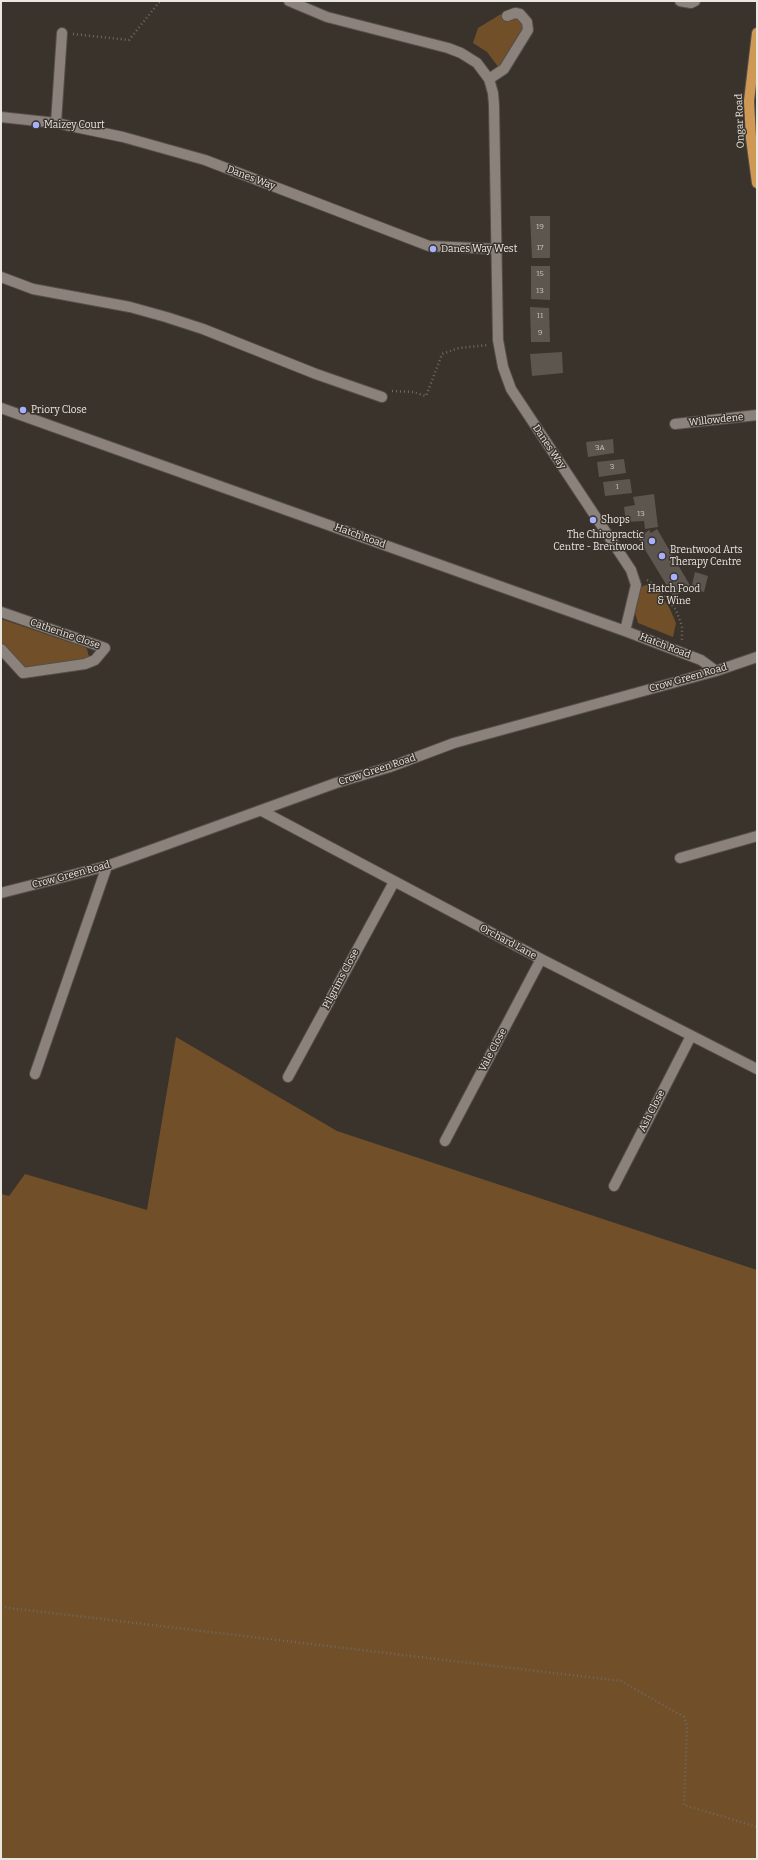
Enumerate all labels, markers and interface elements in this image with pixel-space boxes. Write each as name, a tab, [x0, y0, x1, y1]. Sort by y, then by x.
street label: Ongar Road	[733, 94, 747, 148]
place label: Maizey Court	[44, 119, 105, 131]
marker: Maizey Court	[31, 120, 41, 130]
street label: Danes Way	[225, 163, 277, 193]
house number: 19	[536, 222, 544, 232]
place label: Danes Way West	[441, 243, 517, 255]
house number: 17	[536, 243, 544, 253]
marker: Danes Way West	[428, 244, 438, 254]
house number: 15	[536, 269, 544, 279]
house number: 13	[536, 286, 544, 296]
house number: 11	[537, 311, 543, 321]
house number: 9	[538, 328, 542, 338]
place label: Priory Close	[31, 404, 87, 416]
marker: Priory Close	[18, 405, 28, 415]
street label: Willowdene	[688, 411, 744, 429]
street label: Danes Way	[530, 423, 568, 471]
house number: 3A	[595, 443, 605, 453]
house number: 3	[610, 462, 614, 472]
house number: 1	[615, 482, 619, 492]
house number: 13	[637, 509, 645, 519]
place label: Shops	[601, 514, 630, 526]
marker: Shops	[588, 515, 598, 525]
street label: Hatch Road	[333, 521, 387, 551]
place label: The Chiropractic Centre - Brentwood	[553, 529, 644, 552]
marker: The Chiropractic Centre - Brentwood	[647, 536, 657, 546]
place label: Brentwood Arts Therapy Centre	[670, 544, 743, 568]
marker: Brentwood Arts Therapy Centre	[657, 551, 667, 561]
marker: Hatch Food & Wine	[669, 572, 679, 582]
place label: Hatch Food & Wine	[648, 583, 700, 606]
street label: Catherine Close	[29, 616, 101, 652]
street label: Hatch Road	[638, 631, 692, 661]
street label: Crow Green Road	[648, 661, 728, 695]
street label: Crow Green Road	[337, 752, 417, 788]
street label: Crow Green Road	[31, 859, 111, 891]
street label: Orchard Lane	[477, 922, 539, 962]
street label: Pilgrims Close	[320, 947, 362, 1011]
street label: Vale Close	[477, 1026, 509, 1074]
street label: Ash Close	[636, 1088, 668, 1134]

